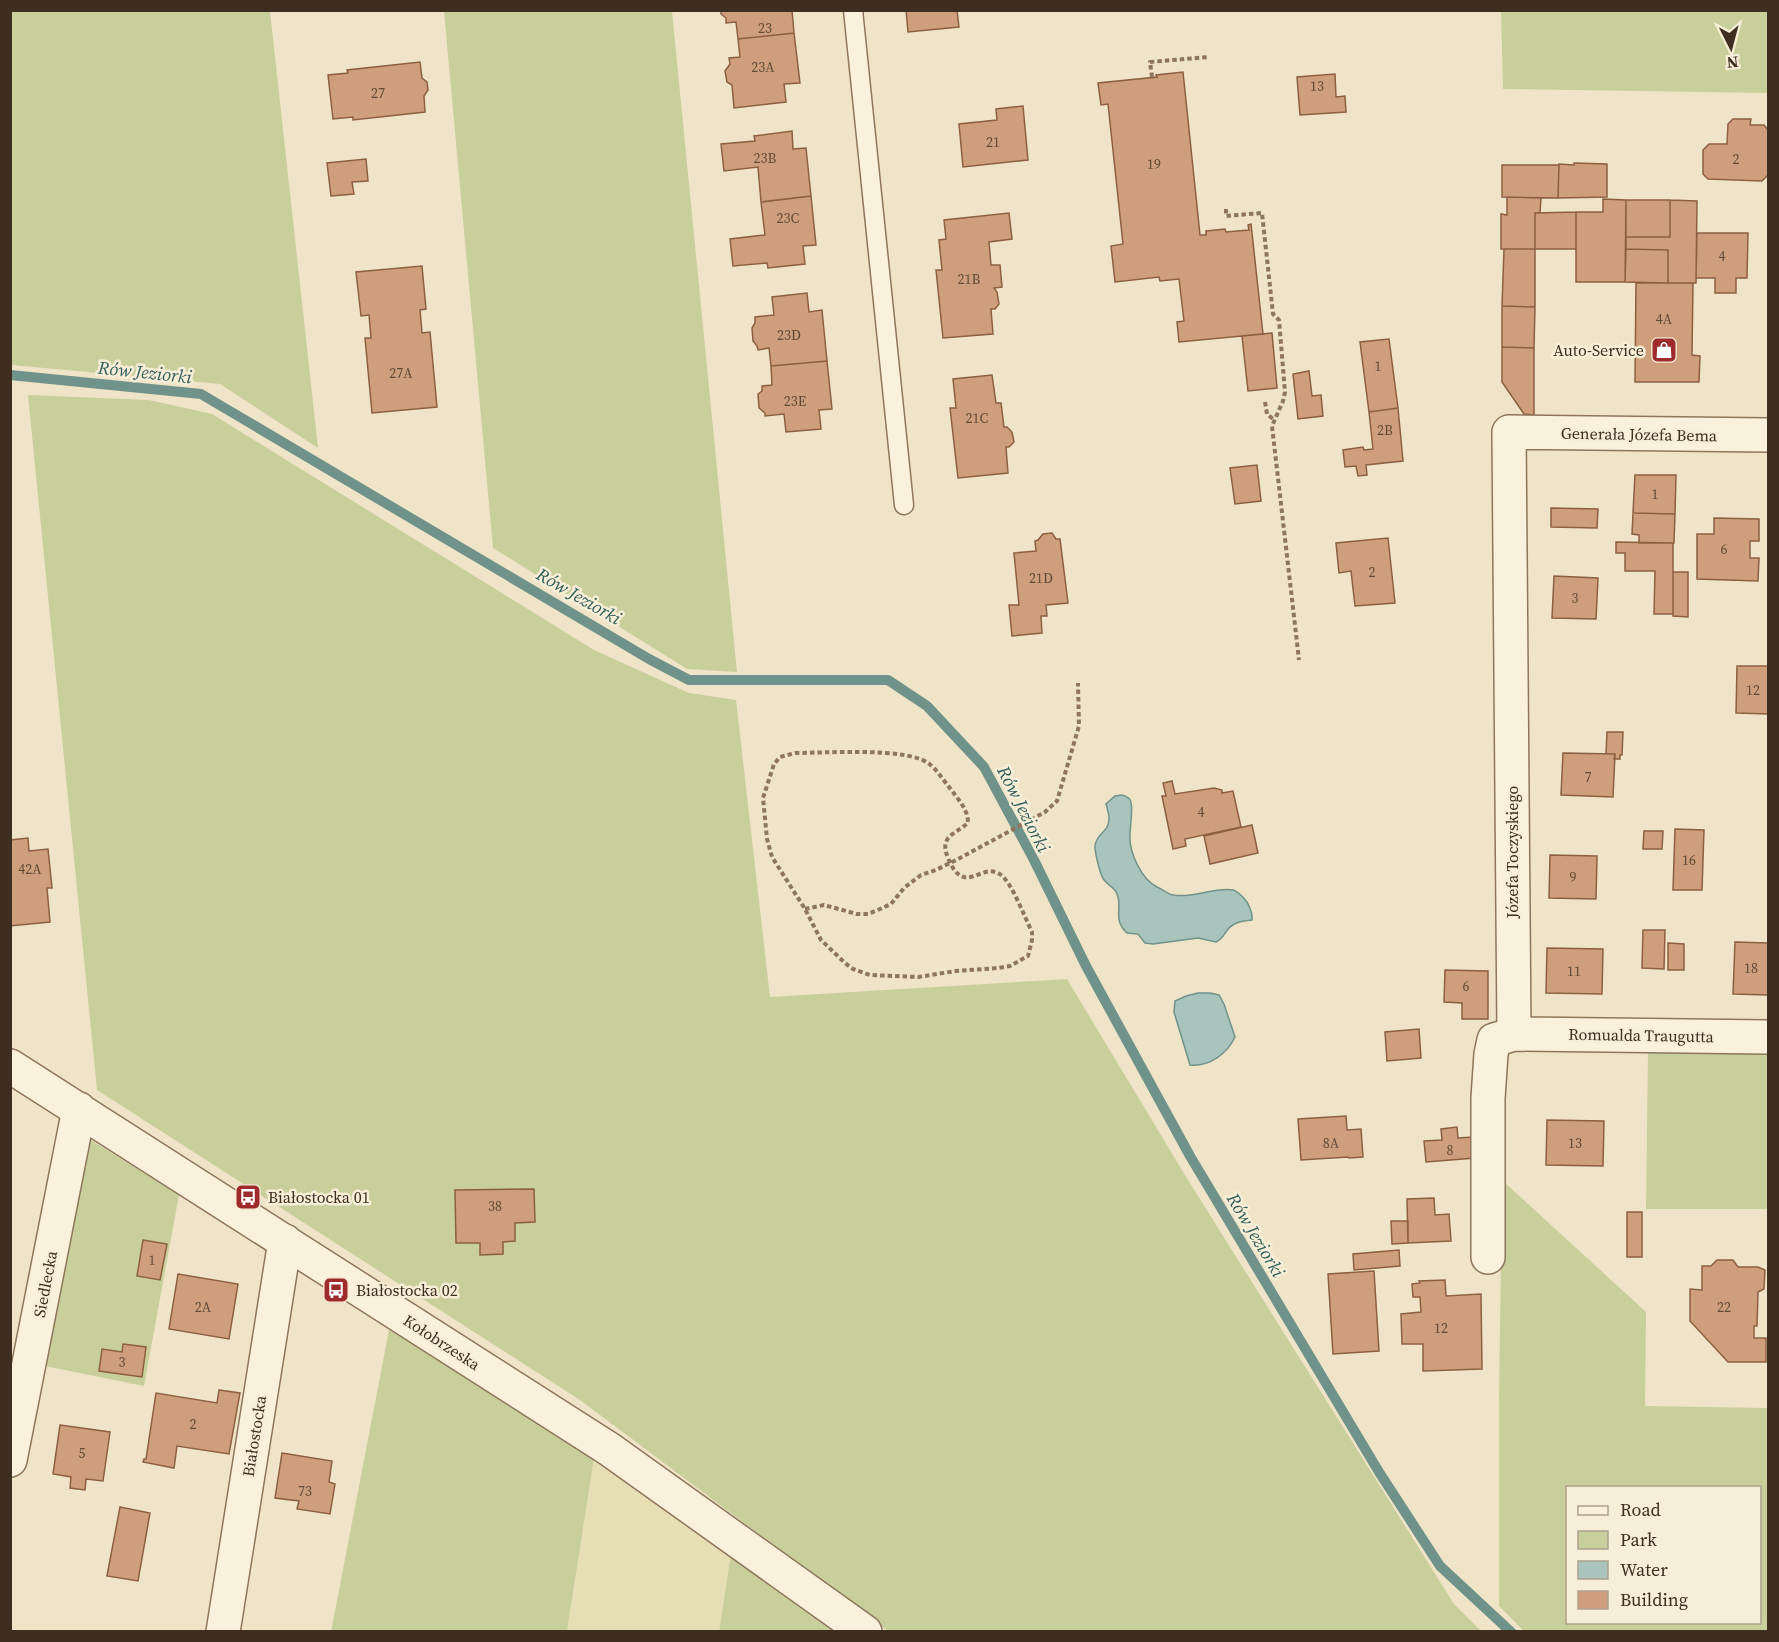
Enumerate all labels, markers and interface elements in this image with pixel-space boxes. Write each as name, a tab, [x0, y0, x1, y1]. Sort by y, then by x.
house number: 23	[758, 18, 772, 38]
north arrow	[1701, 18, 1761, 78]
text: N	[1725, 51, 1740, 75]
house number: 23A	[751, 57, 775, 77]
house number: 13	[1310, 76, 1324, 96]
house number: 27	[371, 83, 385, 103]
house number: 21	[986, 132, 1000, 152]
house number: 23B	[754, 148, 777, 168]
house number: 2	[1733, 149, 1740, 169]
house number: 19	[1147, 154, 1161, 174]
house number: 23C	[777, 208, 800, 228]
house number: 4	[1719, 246, 1726, 266]
house number: 21B	[958, 269, 981, 289]
house number: 4A	[1656, 309, 1673, 329]
house number: 23D	[777, 325, 801, 345]
shop icon: Auto-Service	[1649, 335, 1679, 365]
place label: Auto-Service	[1553, 339, 1644, 361]
water label: Rów Jeziorki	[96, 355, 194, 389]
house number: 1	[1375, 356, 1382, 376]
house number: 27A	[389, 363, 413, 383]
house number: 23E	[784, 391, 806, 411]
house number: 21C	[966, 408, 989, 428]
house number: 2B	[1377, 420, 1393, 440]
street label: Generała Józefa Bema	[1561, 422, 1718, 446]
house number: 1	[1652, 484, 1659, 504]
house number: 6	[1721, 539, 1728, 559]
water label: Rów Jeziorki	[531, 561, 626, 631]
house number: 2	[1369, 562, 1376, 582]
house number: 21D	[1029, 568, 1053, 588]
house number: 3	[1572, 588, 1579, 608]
house number: 12	[1746, 680, 1760, 700]
water label: Rów Jeziorki	[991, 761, 1057, 857]
house number: 7	[1585, 767, 1592, 787]
street label: Józefa Toczyskiego	[1501, 785, 1523, 919]
house number: 4	[1198, 802, 1205, 822]
house number: 16	[1682, 850, 1696, 870]
house number: 42A	[18, 859, 42, 879]
house number: 9	[1570, 867, 1577, 887]
house number: 18	[1744, 958, 1758, 978]
house number: 11	[1567, 961, 1581, 981]
house number: 6	[1463, 976, 1470, 996]
street label: Romualda Traugutta	[1568, 1023, 1715, 1047]
house number: 8A	[1323, 1133, 1340, 1153]
house number: 13	[1568, 1133, 1582, 1153]
house number: 8	[1447, 1140, 1454, 1160]
bus stop icon: Białostocka 01	[233, 1182, 263, 1212]
place label: Białostocka 01	[268, 1186, 370, 1208]
water label: Rów Jeziorki	[1221, 1187, 1291, 1282]
house number: 38	[488, 1196, 502, 1216]
street label: Siedlecka	[28, 1248, 62, 1319]
house number: 1	[149, 1250, 156, 1270]
bus stop icon: Białostocka 02	[321, 1275, 351, 1305]
place label: Białostocka 02	[356, 1279, 458, 1301]
house number: 2A	[195, 1297, 212, 1317]
house number: 22	[1717, 1297, 1731, 1317]
street label: Kołobrzeska	[399, 1309, 485, 1376]
house number: 12	[1434, 1318, 1448, 1338]
house number: 3	[119, 1352, 126, 1372]
street label: Białostocka	[237, 1393, 271, 1478]
house number: 2	[190, 1414, 197, 1434]
house number: 5	[79, 1443, 86, 1463]
house number: 73	[298, 1481, 312, 1501]
legend	[1566, 1486, 1761, 1624]
text: Road	[1620, 1497, 1661, 1522]
text: Park	[1620, 1527, 1657, 1552]
text: Water	[1620, 1557, 1668, 1582]
text: Building	[1620, 1587, 1688, 1612]

